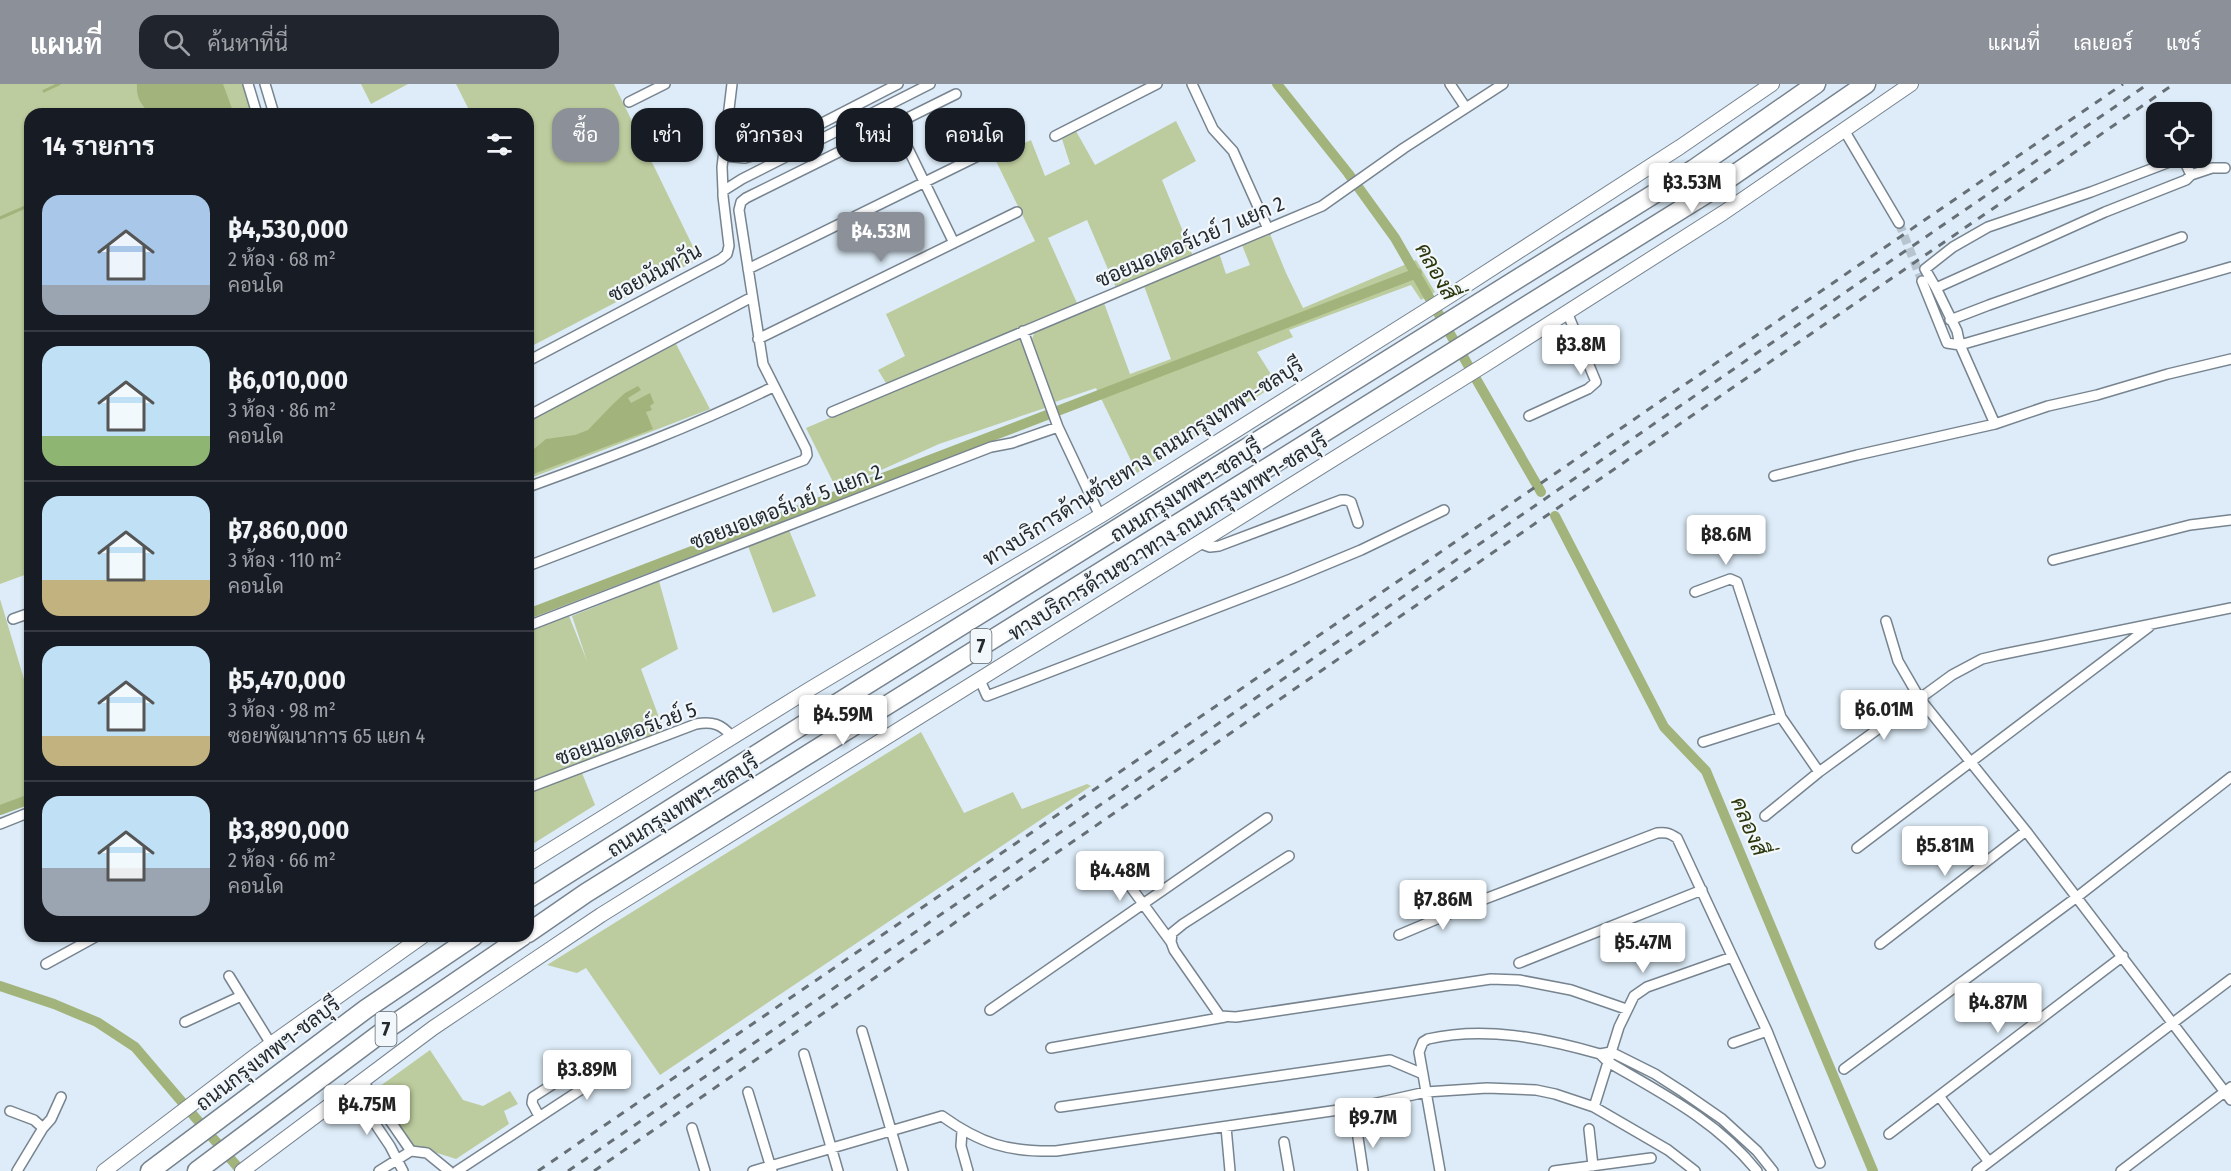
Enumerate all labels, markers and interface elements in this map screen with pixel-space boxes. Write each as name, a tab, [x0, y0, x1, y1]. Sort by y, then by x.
search box	[139, 15, 559, 69]
icon: search	[160, 26, 193, 59]
text: แผนที่	[30, 28, 103, 61]
text: ค้นหาที่นี่	[208, 30, 288, 57]
text: แผนที่	[1988, 30, 2040, 56]
text: เลเยอร์	[2073, 30, 2133, 56]
text: แชร์	[2166, 30, 2201, 56]
map controls	[2146, 102, 2212, 168]
button: locate	[2146, 102, 2212, 168]
chip: ซื้อ	[552, 108, 619, 162]
chip: เช่า	[631, 108, 703, 162]
chip: ตัวกรอง	[715, 108, 824, 162]
chip: ใหม่	[836, 108, 913, 162]
chip: คอนโด	[925, 108, 1025, 162]
icon: filters	[483, 128, 516, 161]
text: 14 รายการ	[42, 131, 155, 162]
pin: ฿3.53M	[1643, 163, 1741, 214]
text: ฿3.53M	[1663, 170, 1721, 194]
street label: ซอยมอเตอร์เวย์ 7 แยก 2	[1091, 190, 1288, 294]
pin: ฿4.53M	[832, 212, 930, 263]
text: ฿4,530,000	[228, 214, 349, 245]
icon: home	[90, 219, 162, 291]
text: ฿4.53M	[851, 219, 911, 243]
water label: คลองสี่	[1409, 235, 1470, 307]
street label: ซอยนันทวัน	[604, 238, 706, 308]
text: 2 ห้อง · 68 m²	[228, 247, 336, 271]
text: คอนโด	[228, 273, 284, 297]
pin: ฿3.8M	[1539, 325, 1623, 376]
text: ฿3.8M	[1556, 332, 1606, 356]
street label: ทางบริการด้านซ้ายทาง ถนนกรุงเทพฯ-ชลบุรี	[978, 352, 1308, 572]
text: ฿6,010,000	[228, 365, 348, 396]
icon: home	[90, 370, 162, 442]
text: 3 ห้อง · 86 m²	[228, 398, 336, 422]
text: คอนโด	[228, 424, 284, 448]
street label: ทางบริการด้านขวาทาง ถนนกรุงเทพฯ-ชลบุรี	[1004, 428, 1333, 647]
street label: ถนนกรุงเทพฯ-ชลบุรี	[1106, 434, 1266, 548]
street label: ซอยมอเตอร์เวย์ 5 แยก 2	[686, 457, 886, 556]
text: ฿7,860,000	[228, 515, 348, 546]
pin: ฿8.6M	[1684, 515, 1768, 566]
icon: home	[90, 520, 162, 592]
text: ฿8.6M	[1701, 522, 1751, 546]
text: 3 ห้อง · 110 m²	[228, 548, 342, 572]
text: คอนโด	[228, 574, 284, 598]
road number: 7	[970, 629, 992, 663]
text: ฿5,470,000	[228, 665, 346, 696]
icon: home	[90, 670, 162, 742]
pin: ฿6.01M	[1835, 690, 1933, 741]
pin: ฿4.59M	[794, 695, 892, 746]
street label: ซอยมอเตอร์เวย์ 5	[552, 696, 700, 772]
text: ฿6.01M	[1855, 697, 1914, 721]
text: 3 ห้อง · 98 m²	[228, 698, 336, 722]
text: ฿4.59M	[813, 702, 873, 726]
text: ซอยพัฒนาการ 65 แยก 4	[228, 724, 425, 748]
street label: ถนนกรุงเทพฯ-ชลบุรี	[602, 749, 764, 864]
water label: คลองสี่	[1725, 790, 1781, 863]
text: ฿3,890,000	[228, 815, 350, 846]
icon: home	[90, 820, 162, 892]
pin: ฿5.81M	[1896, 826, 1994, 877]
text: ฿5.81M	[1916, 833, 1974, 857]
text: 2 ห้อง · 66 m²	[228, 848, 336, 872]
pin: ฿4.48M	[1071, 851, 1169, 902]
text: ฿4.48M	[1090, 858, 1150, 882]
text: คอนโด	[228, 874, 284, 898]
pin: ฿7.86M	[1394, 880, 1492, 931]
text: ฿7.86M	[1414, 887, 1472, 911]
pin: ฿5.47M	[1594, 923, 1692, 974]
text: ฿5.47M	[1614, 930, 1672, 954]
pin: ฿4.87M	[1949, 983, 2047, 1034]
text: ฿4.87M	[1969, 990, 2027, 1014]
street label: ถนนกรุงเทพฯ-ชลบุรี	[191, 991, 346, 1118]
road number: 7	[376, 1012, 396, 1046]
pin: ฿3.89M	[538, 1050, 636, 1101]
text: ฿3.89M	[557, 1057, 617, 1081]
pin: ฿4.75M	[318, 1085, 416, 1136]
text: ฿4.75M	[338, 1092, 396, 1116]
pin: ฿9.7M	[1331, 1098, 1415, 1149]
text: ฿9.7M	[1349, 1105, 1397, 1129]

